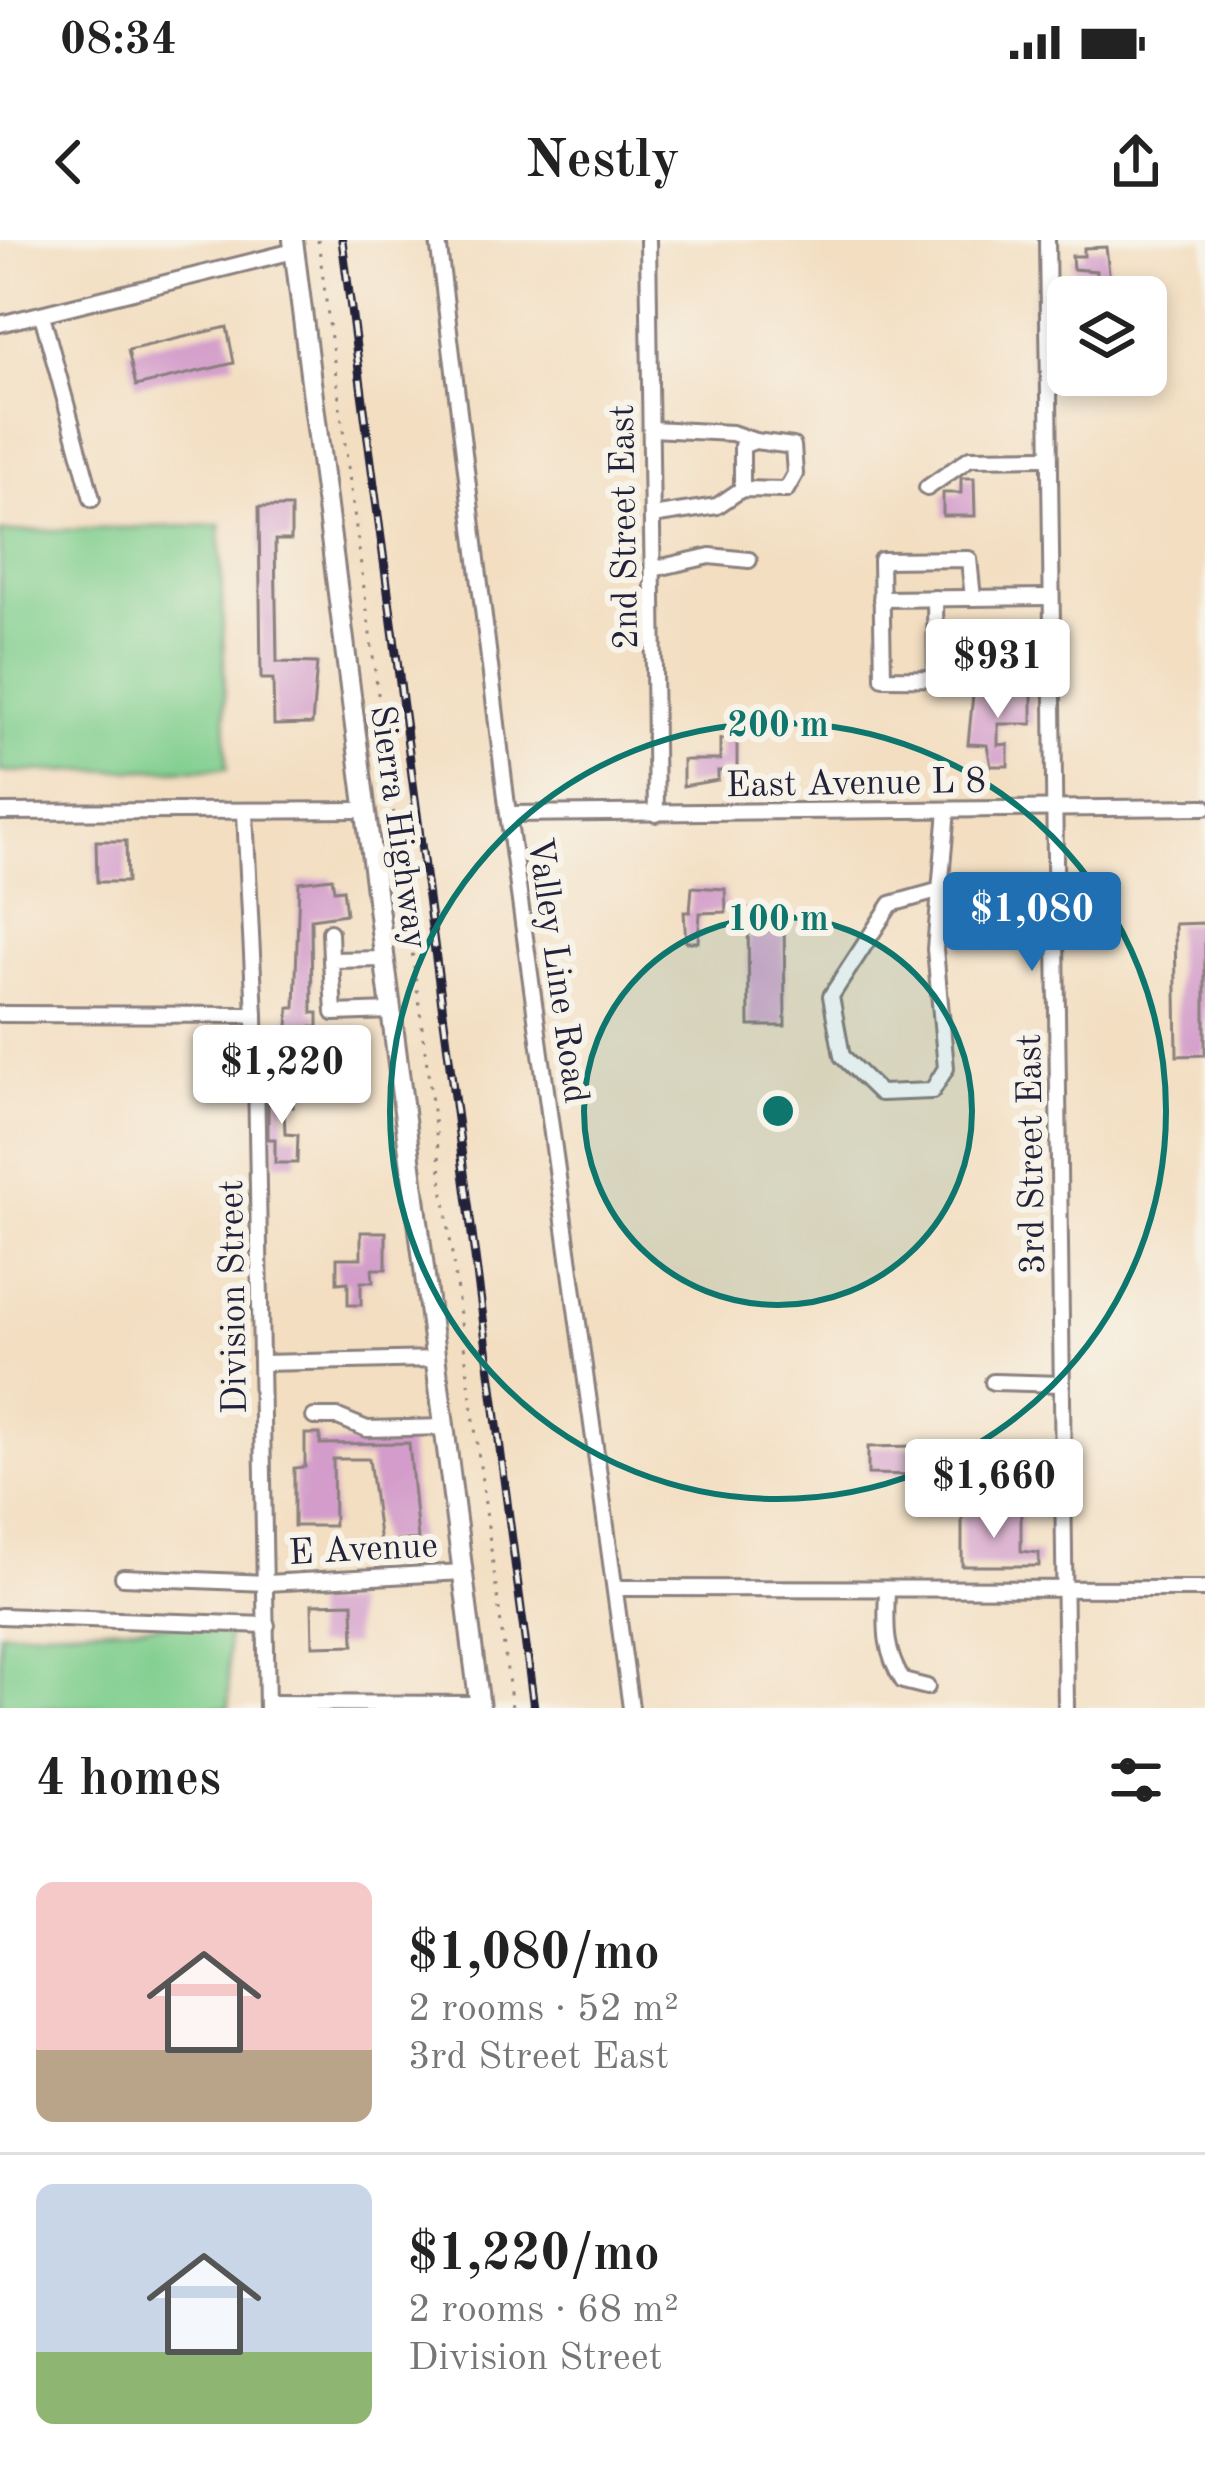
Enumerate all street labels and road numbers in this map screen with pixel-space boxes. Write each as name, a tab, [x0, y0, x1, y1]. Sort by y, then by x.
street label: 2nd Street East	[606, 404, 646, 650]
street label: Sierra Highway	[362, 703, 432, 952]
street label: East Avenue L 8	[726, 765, 987, 805]
street label: Valley Line Road	[520, 835, 593, 1106]
street label: 3rd Street East	[1013, 1033, 1053, 1275]
street label: Division Street	[215, 1179, 255, 1415]
street label: E Avenue	[288, 1529, 439, 1573]

